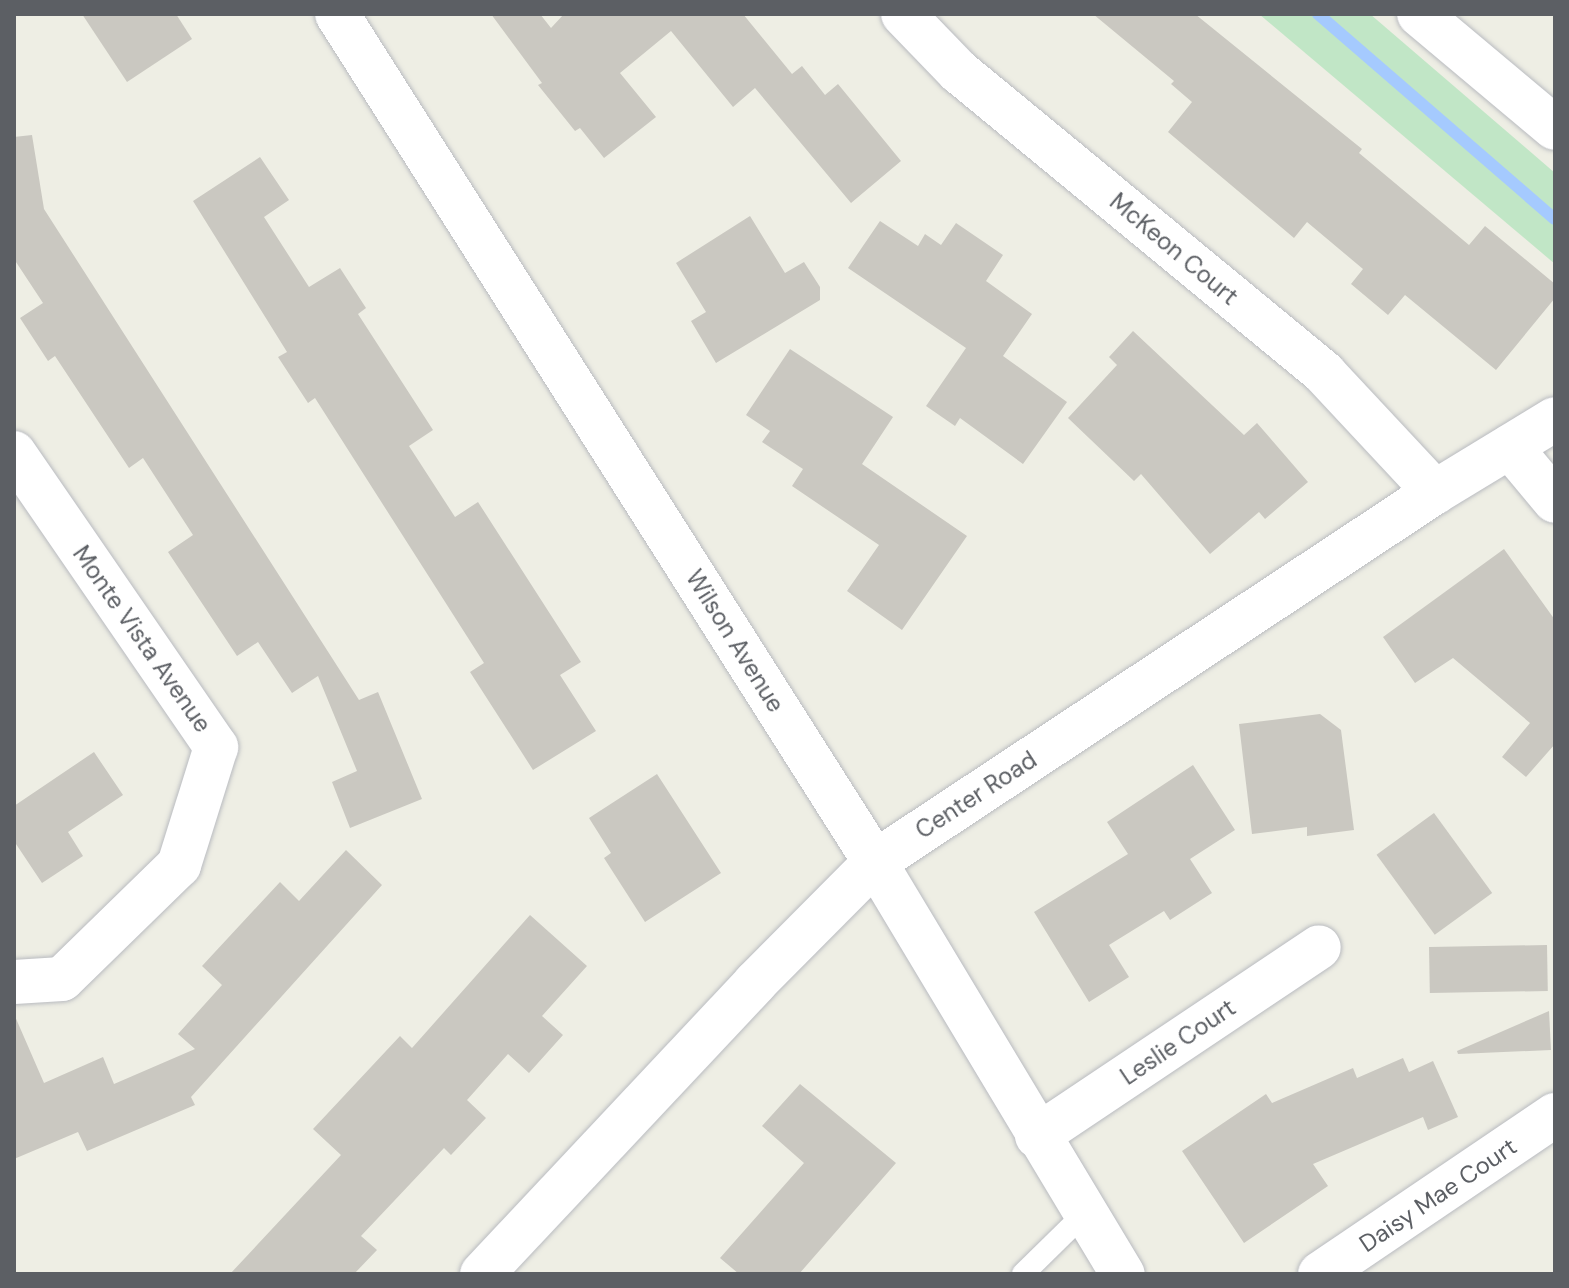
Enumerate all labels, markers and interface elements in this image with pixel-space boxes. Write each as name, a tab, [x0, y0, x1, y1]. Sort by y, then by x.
street label: McKeon Court	[1104, 187, 1244, 311]
street label: Monte Vista Avenue	[67, 540, 217, 738]
street label: Wilson Avenue	[680, 565, 790, 717]
street label: Center Road	[910, 745, 1042, 845]
street label: Leslie Court	[1115, 993, 1241, 1091]
street label: Daisy Mae Court	[1354, 1132, 1522, 1258]

